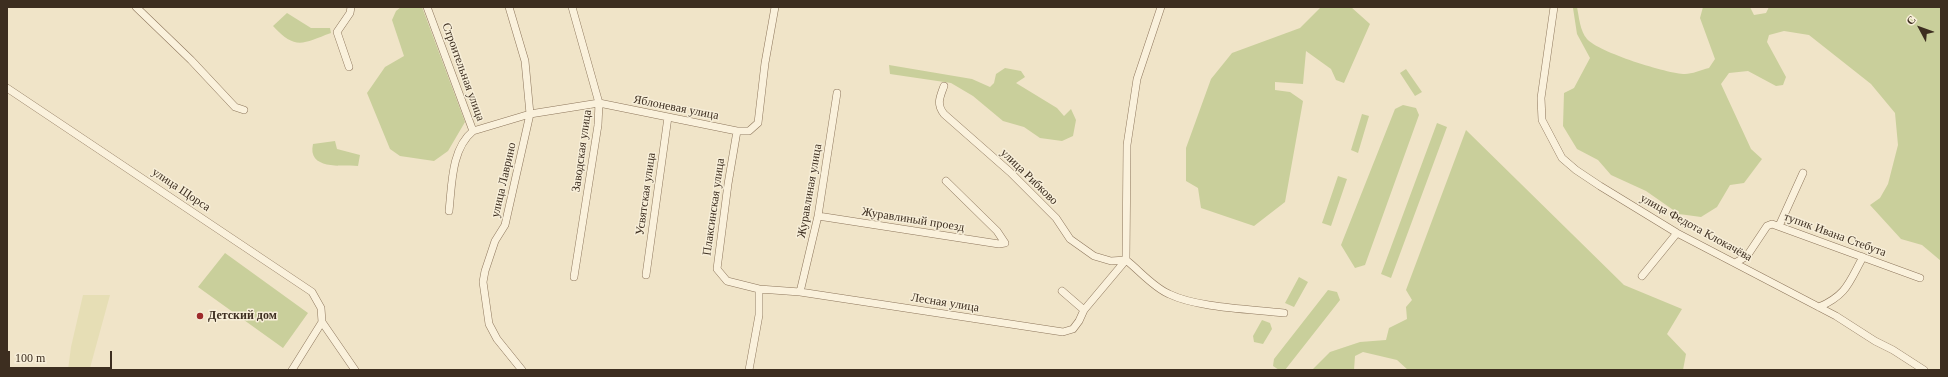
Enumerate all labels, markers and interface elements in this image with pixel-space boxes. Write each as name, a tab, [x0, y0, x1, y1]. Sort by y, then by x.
north arrow	[1900, 8, 1940, 48]
text: С	[1904, 13, 1918, 27]
street label: Строительная улица	[439, 21, 487, 123]
street label: Яблоневая улица	[632, 93, 720, 123]
street label: Заводская улица	[569, 109, 595, 193]
street label: улица Лаврино	[488, 141, 520, 219]
street label: Журавлиная улица	[795, 143, 825, 239]
street label: улица Рибково	[997, 146, 1061, 208]
street label: Усвятская улица	[633, 152, 659, 236]
street label: Плаксинская улица	[700, 157, 728, 257]
street label: улица Щорса	[149, 165, 213, 215]
street label: улица Федота Клокачёва	[1638, 191, 1754, 265]
street label: Журавлиный проезд	[861, 205, 965, 235]
street label: тупик Ивана Стебута	[1782, 210, 1888, 260]
street label: Лесная улица	[910, 290, 980, 316]
place label: Детский дом	[208, 309, 277, 323]
marker: Детский дом	[195, 311, 205, 321]
scale bar	[10, 343, 114, 369]
text: 100 m	[15, 351, 45, 365]

